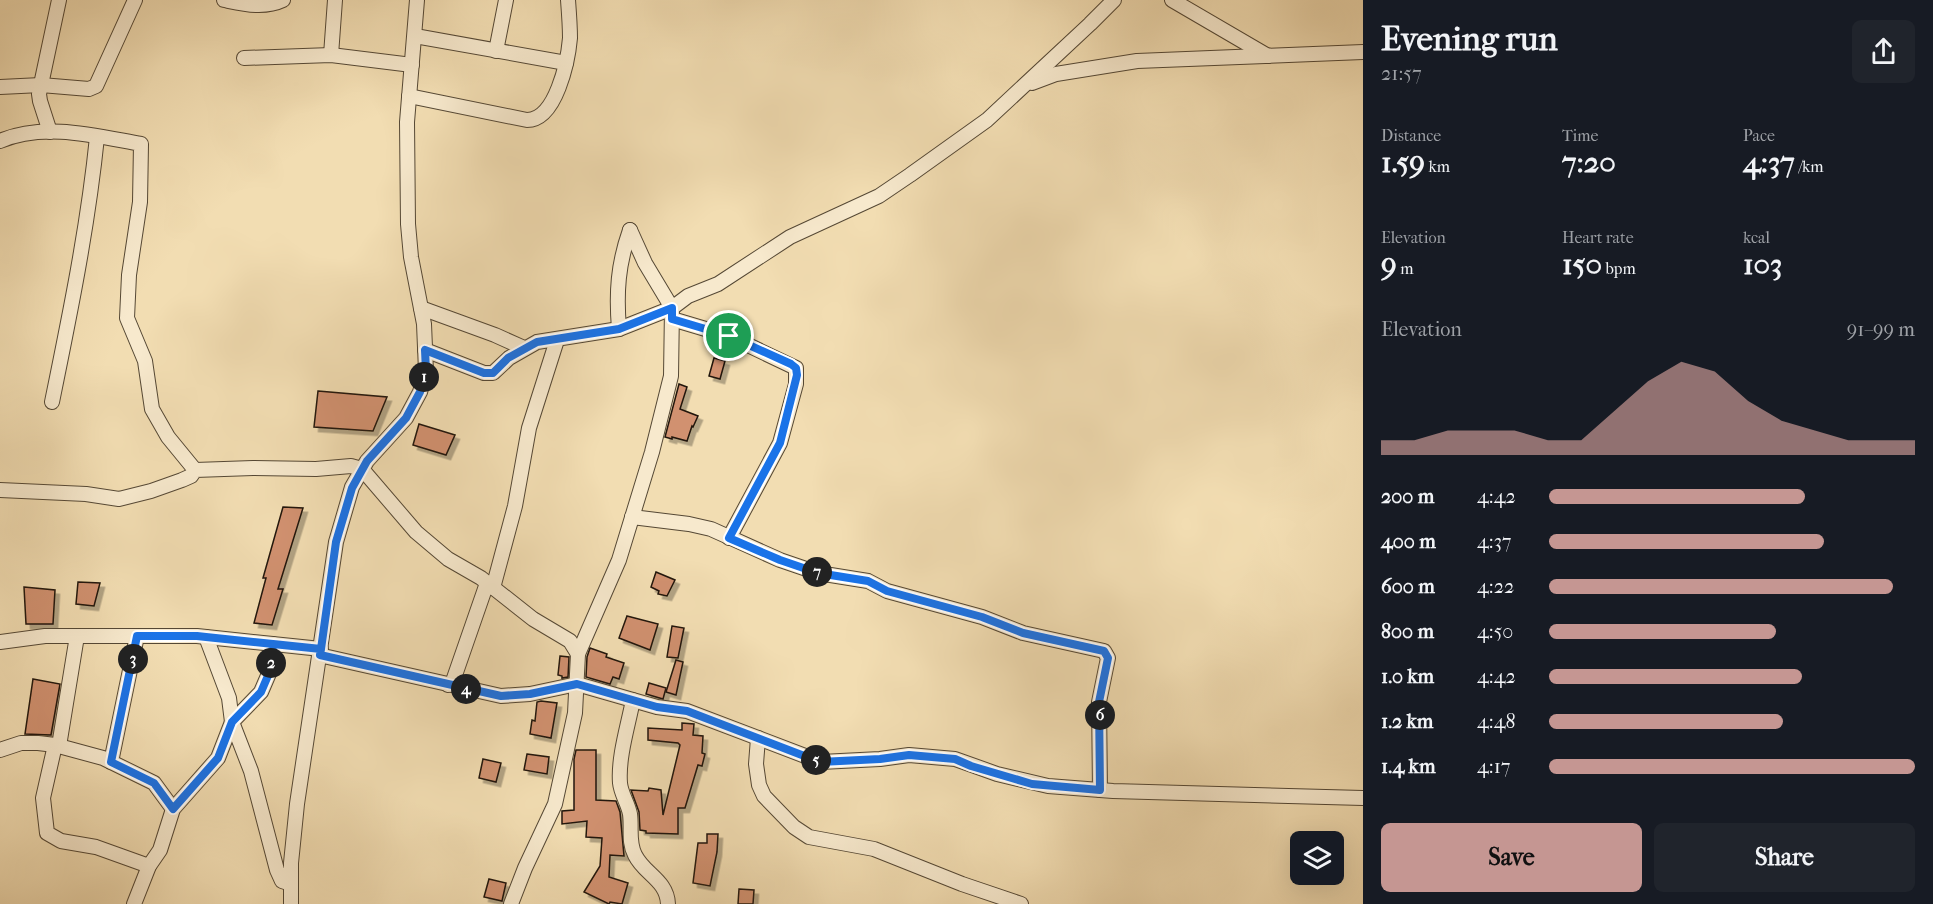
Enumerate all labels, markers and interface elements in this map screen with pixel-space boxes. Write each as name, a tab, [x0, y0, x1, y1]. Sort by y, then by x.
text: Evening run	[1381, 20, 1558, 59]
button: share	[1852, 20, 1915, 83]
text: 21:57	[1381, 62, 1422, 85]
text: Distance	[1381, 126, 1441, 145]
text: Time	[1562, 126, 1598, 145]
text: Pace	[1743, 126, 1775, 145]
text: 1.59	[1381, 145, 1425, 180]
text: 7:20	[1562, 145, 1616, 180]
text: 4:37	[1743, 145, 1795, 180]
text: km	[1425, 157, 1450, 176]
text: /km	[1795, 157, 1824, 176]
text: Elevation	[1381, 228, 1446, 247]
text: Heart rate	[1562, 228, 1634, 247]
text: kcal	[1743, 228, 1770, 247]
text: 9	[1381, 247, 1397, 282]
text: 150	[1562, 247, 1602, 282]
text: 103	[1743, 247, 1782, 282]
text: m	[1397, 259, 1413, 278]
text: bpm	[1602, 259, 1636, 278]
pin	[703, 310, 754, 361]
text: Elevation	[1381, 318, 1462, 341]
text: 91–99 m	[1847, 318, 1915, 341]
icon: arrive	[712, 319, 745, 352]
pin: 1	[409, 362, 439, 392]
text: 1	[421, 367, 427, 386]
text: 200 m	[1381, 485, 1434, 508]
text: 4:42	[1477, 485, 1516, 508]
text: 400 m	[1381, 530, 1436, 553]
text: 4:37	[1477, 530, 1512, 553]
pin: 7	[802, 557, 832, 587]
text: 7	[813, 562, 821, 581]
text: 600 m	[1381, 575, 1435, 598]
text: 4:22	[1477, 575, 1514, 598]
text: 800 m	[1381, 620, 1434, 643]
text: 4:50	[1477, 620, 1513, 643]
pin: 3	[118, 644, 148, 674]
pin: 2	[256, 648, 286, 678]
text: 3	[130, 649, 136, 668]
text: 2	[267, 653, 275, 672]
text: 1.0 km	[1381, 665, 1434, 688]
text: 4:42	[1477, 665, 1516, 688]
pin: 4	[451, 674, 481, 704]
text: 4	[461, 679, 471, 698]
pin: 6	[1085, 700, 1115, 730]
text: 6	[1096, 705, 1104, 724]
text: 1.2 km	[1381, 710, 1434, 733]
text: 4:48	[1477, 710, 1516, 733]
pin: 5	[801, 745, 831, 775]
text: 5	[813, 750, 819, 769]
text: 1.4 km	[1381, 755, 1436, 778]
text: 4:17	[1477, 755, 1510, 778]
button: Save	[1381, 823, 1642, 892]
button: Share	[1654, 823, 1915, 892]
map controls	[1290, 831, 1344, 885]
button: layers	[1290, 831, 1344, 885]

